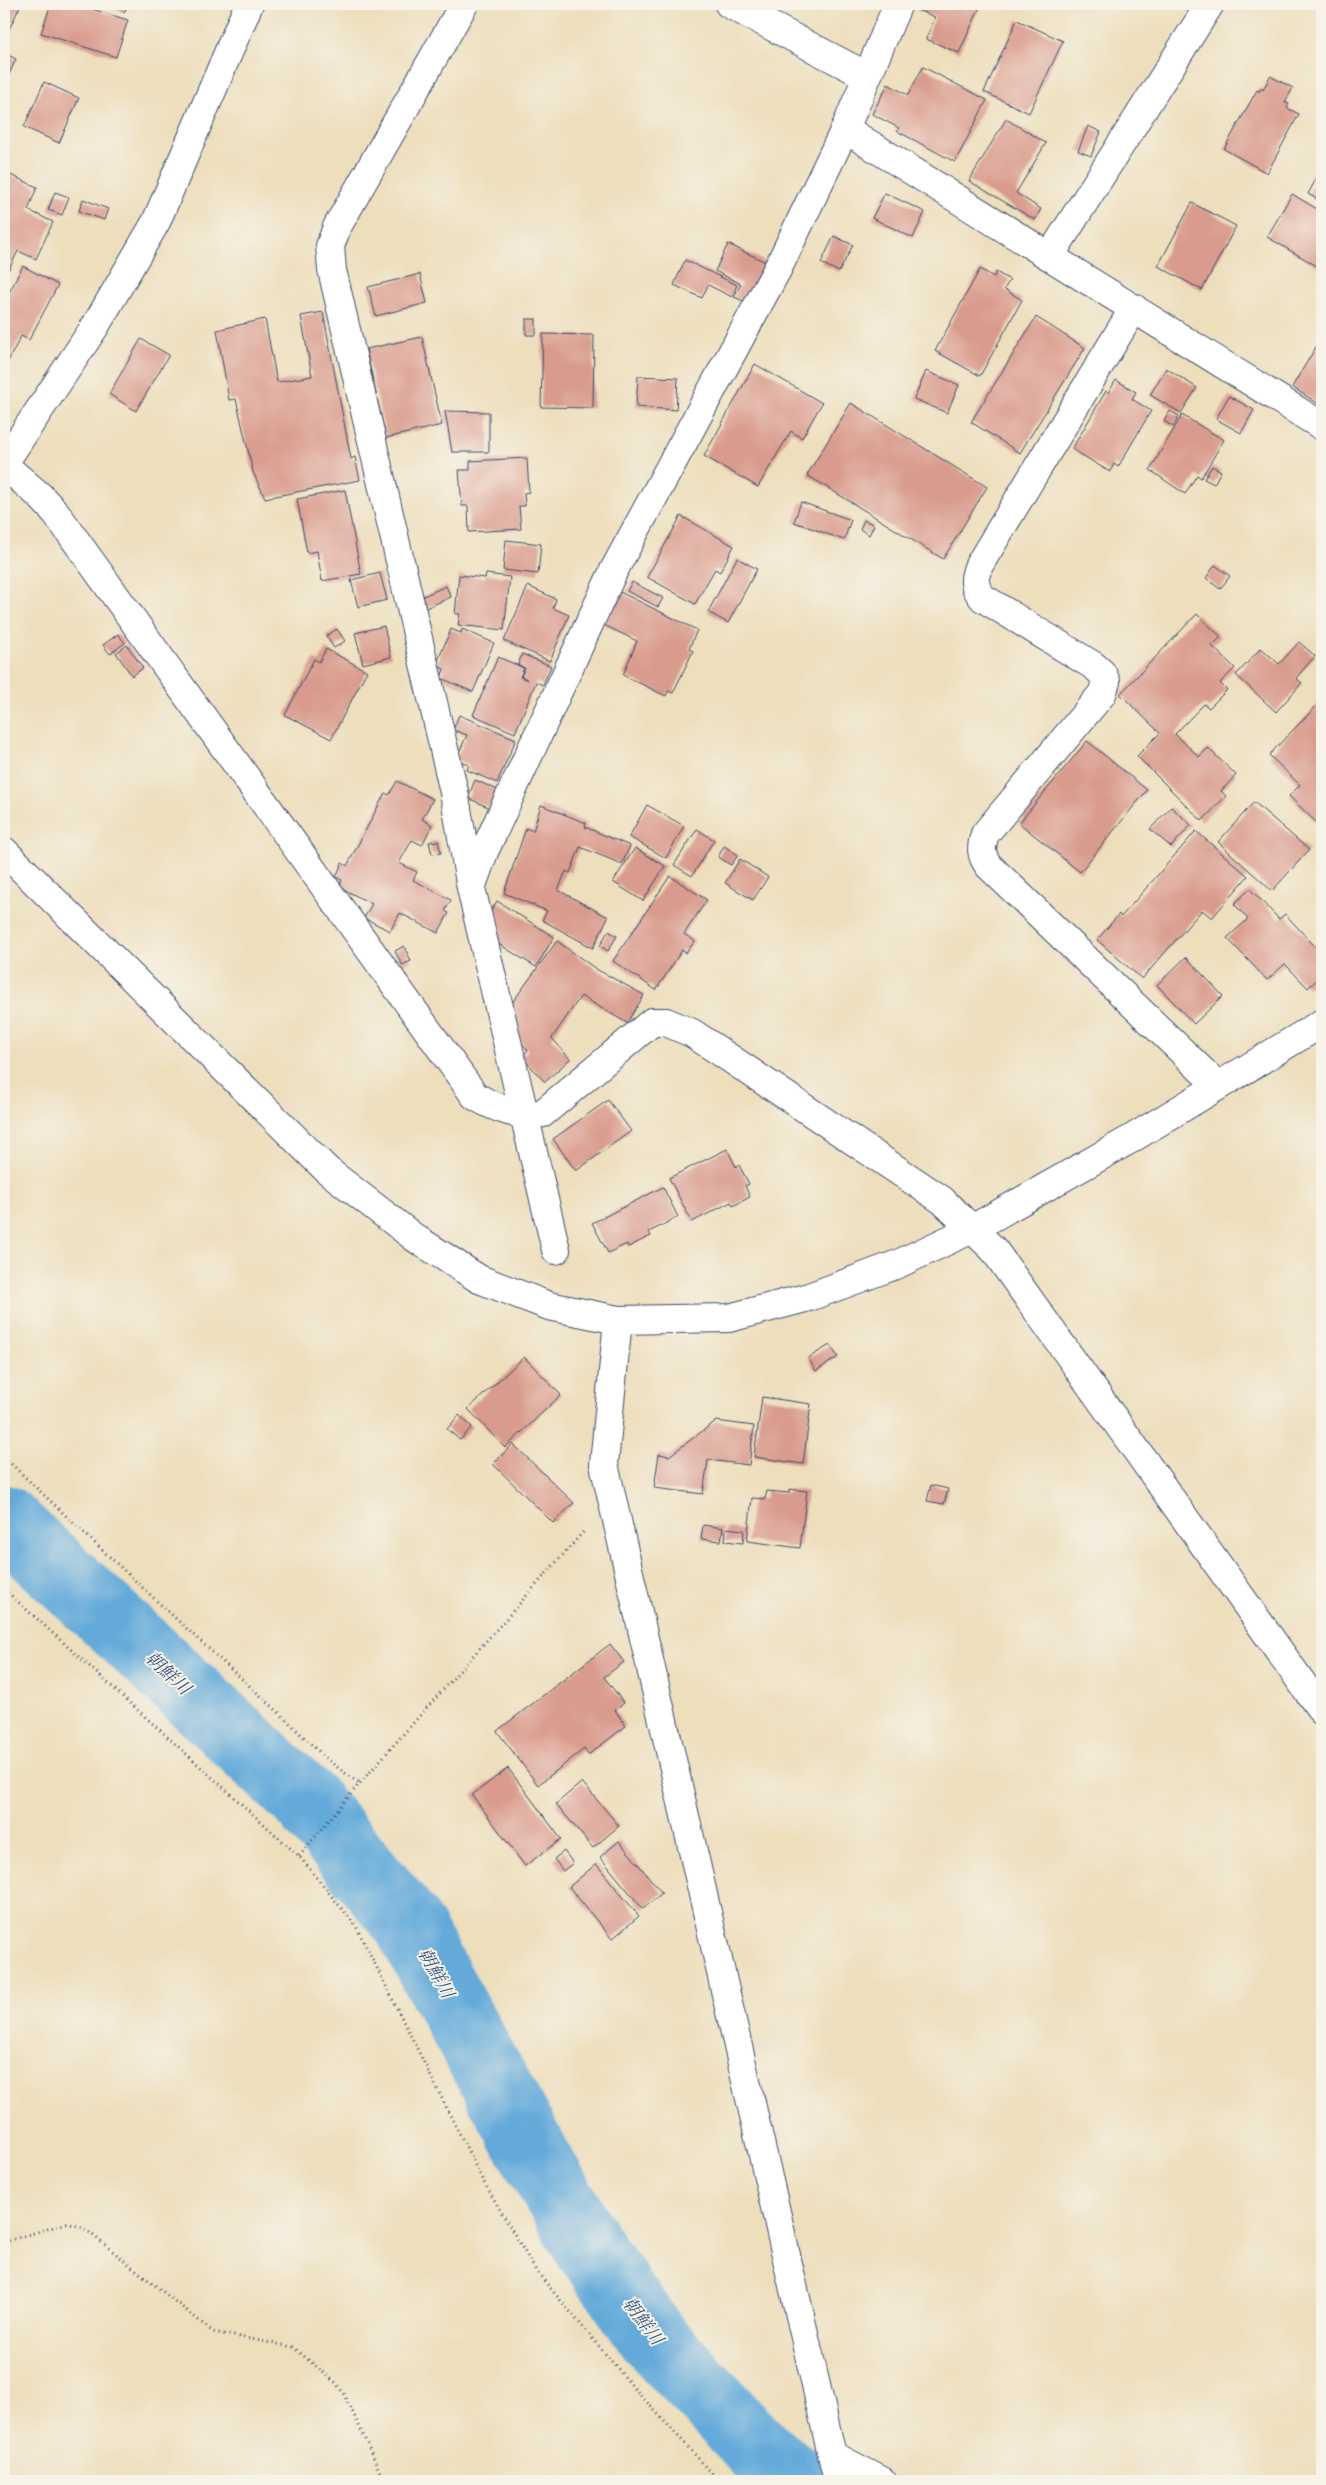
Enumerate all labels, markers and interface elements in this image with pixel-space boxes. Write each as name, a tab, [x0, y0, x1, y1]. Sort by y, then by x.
water label: 朝鮮川	[141, 1646, 197, 1701]
water label: 朝鮮川	[413, 1944, 461, 2004]
water label: 朝鮮川	[618, 2292, 670, 2351]

